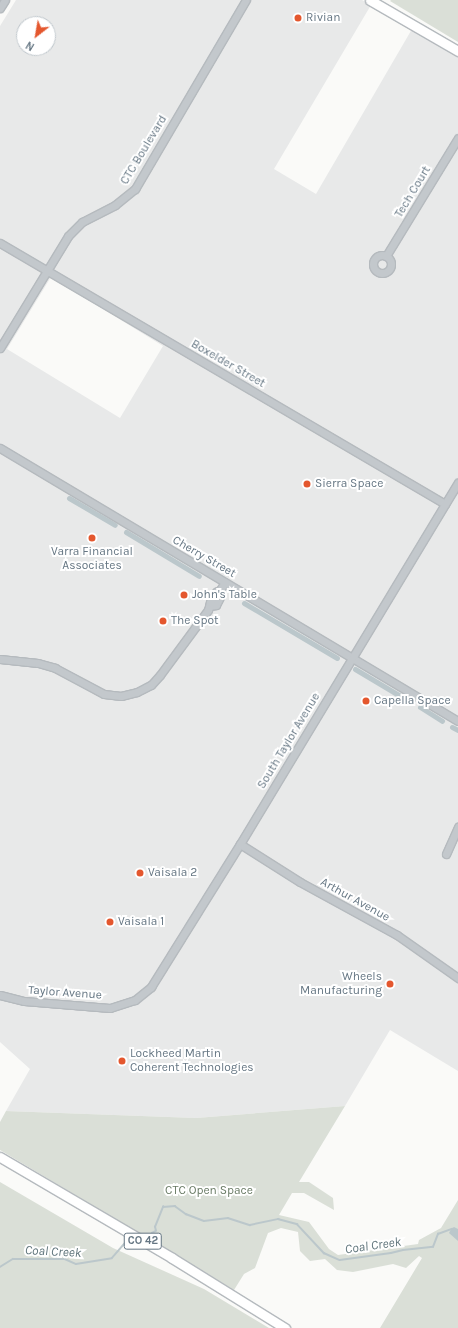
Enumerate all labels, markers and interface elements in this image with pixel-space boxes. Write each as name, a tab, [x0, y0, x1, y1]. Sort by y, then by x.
place label: Rivian	[306, 11, 340, 25]
marker: Rivian	[293, 13, 303, 23]
north arrow	[16, 16, 56, 56]
text: N	[23, 38, 37, 53]
street label: CTC Boulevard	[118, 113, 170, 187]
street label: Tech Court	[392, 164, 434, 220]
street label: Boxelder Street	[188, 337, 268, 391]
place label: Sierra Space	[315, 477, 383, 491]
marker: Sierra Space	[302, 479, 312, 489]
marker: Varra Financial Associates	[87, 533, 97, 543]
street label: Cherry Street	[170, 533, 238, 581]
place label: Varra Financial Associates	[51, 545, 133, 573]
place label: John's Table	[192, 588, 257, 602]
marker: John's Table	[179, 590, 189, 600]
place label: The Spot	[171, 614, 219, 628]
marker: The Spot	[158, 616, 168, 626]
street label: South Taylor Avenue	[255, 690, 323, 792]
place label: Capella Space	[374, 694, 451, 708]
marker: Capella Space	[361, 696, 371, 706]
place label: Vaisala 2	[148, 866, 197, 880]
marker: Vaisala 2	[135, 868, 145, 878]
street label: Arthur Avenue	[318, 875, 392, 925]
place label: Vaisala 1	[118, 915, 164, 929]
marker: Vaisala 1	[105, 917, 115, 927]
place label: Wheels Manufacturing	[300, 970, 382, 998]
marker: Wheels Manufacturing	[385, 979, 395, 989]
street label: Taylor Avenue	[28, 983, 102, 1003]
place label: Lockheed Martin Coherent Technologies	[130, 1047, 254, 1075]
marker: Lockheed Martin Coherent Technologies	[117, 1056, 127, 1066]
park label: CTC Open Space	[165, 1184, 253, 1198]
road number: CO 42	[123, 1232, 163, 1250]
water label: Coal Creek	[344, 1234, 402, 1258]
water label: Coal Creek	[24, 1243, 82, 1261]

